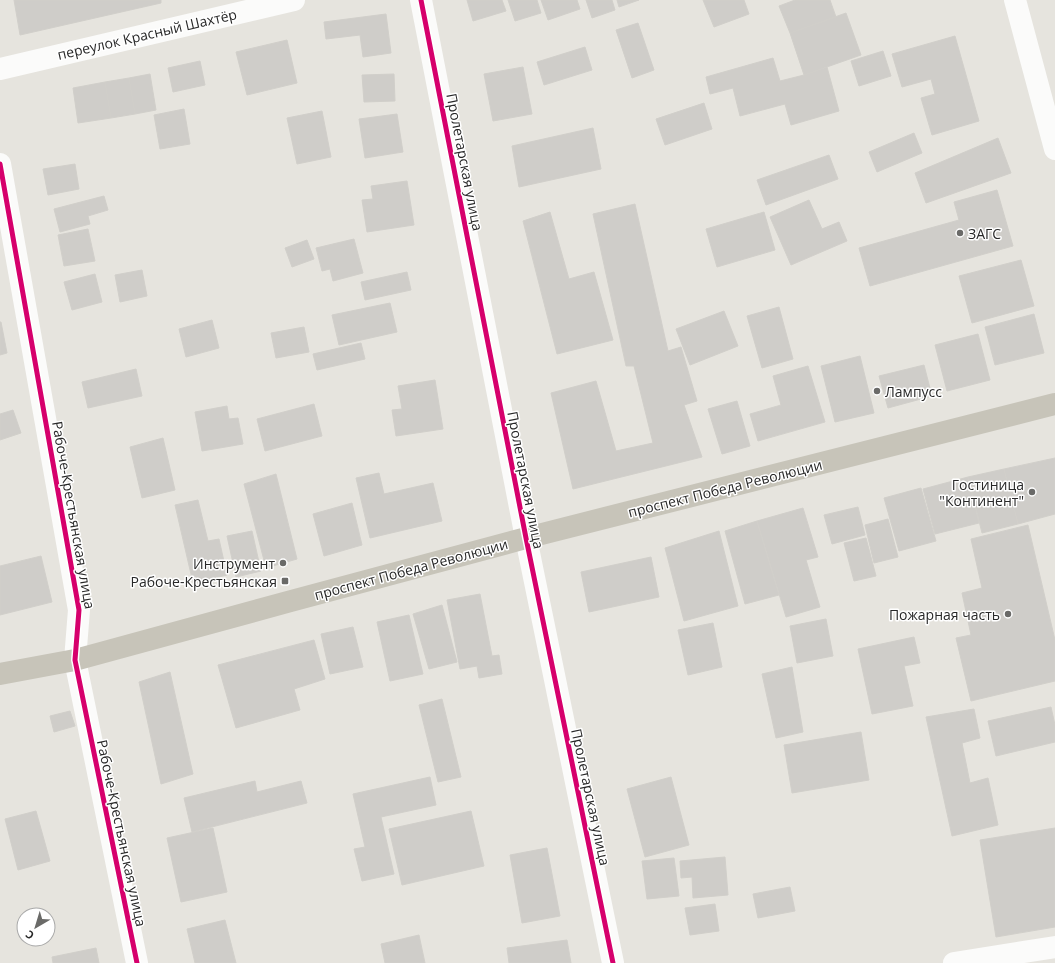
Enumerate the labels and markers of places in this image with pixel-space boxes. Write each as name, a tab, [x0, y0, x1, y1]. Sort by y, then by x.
place label: ЗАГС	[968, 224, 1001, 243]
marker: ЗАГС	[955, 228, 965, 238]
place label: Лампусс	[885, 382, 942, 401]
marker: Лампусс	[872, 386, 882, 396]
place label: Гостиница "Континент"	[939, 475, 1024, 510]
marker: Гостиница "Континент"	[1027, 487, 1037, 497]
place label: Инструмент	[193, 554, 275, 573]
marker: Инструмент	[278, 558, 288, 568]
place label: Рабоче-Крестьянская	[131, 572, 277, 591]
marker: Рабоче-Крестьянская	[280, 576, 290, 586]
place label: Пожарная часть	[889, 605, 1000, 624]
marker: Пожарная часть	[1003, 609, 1013, 619]

